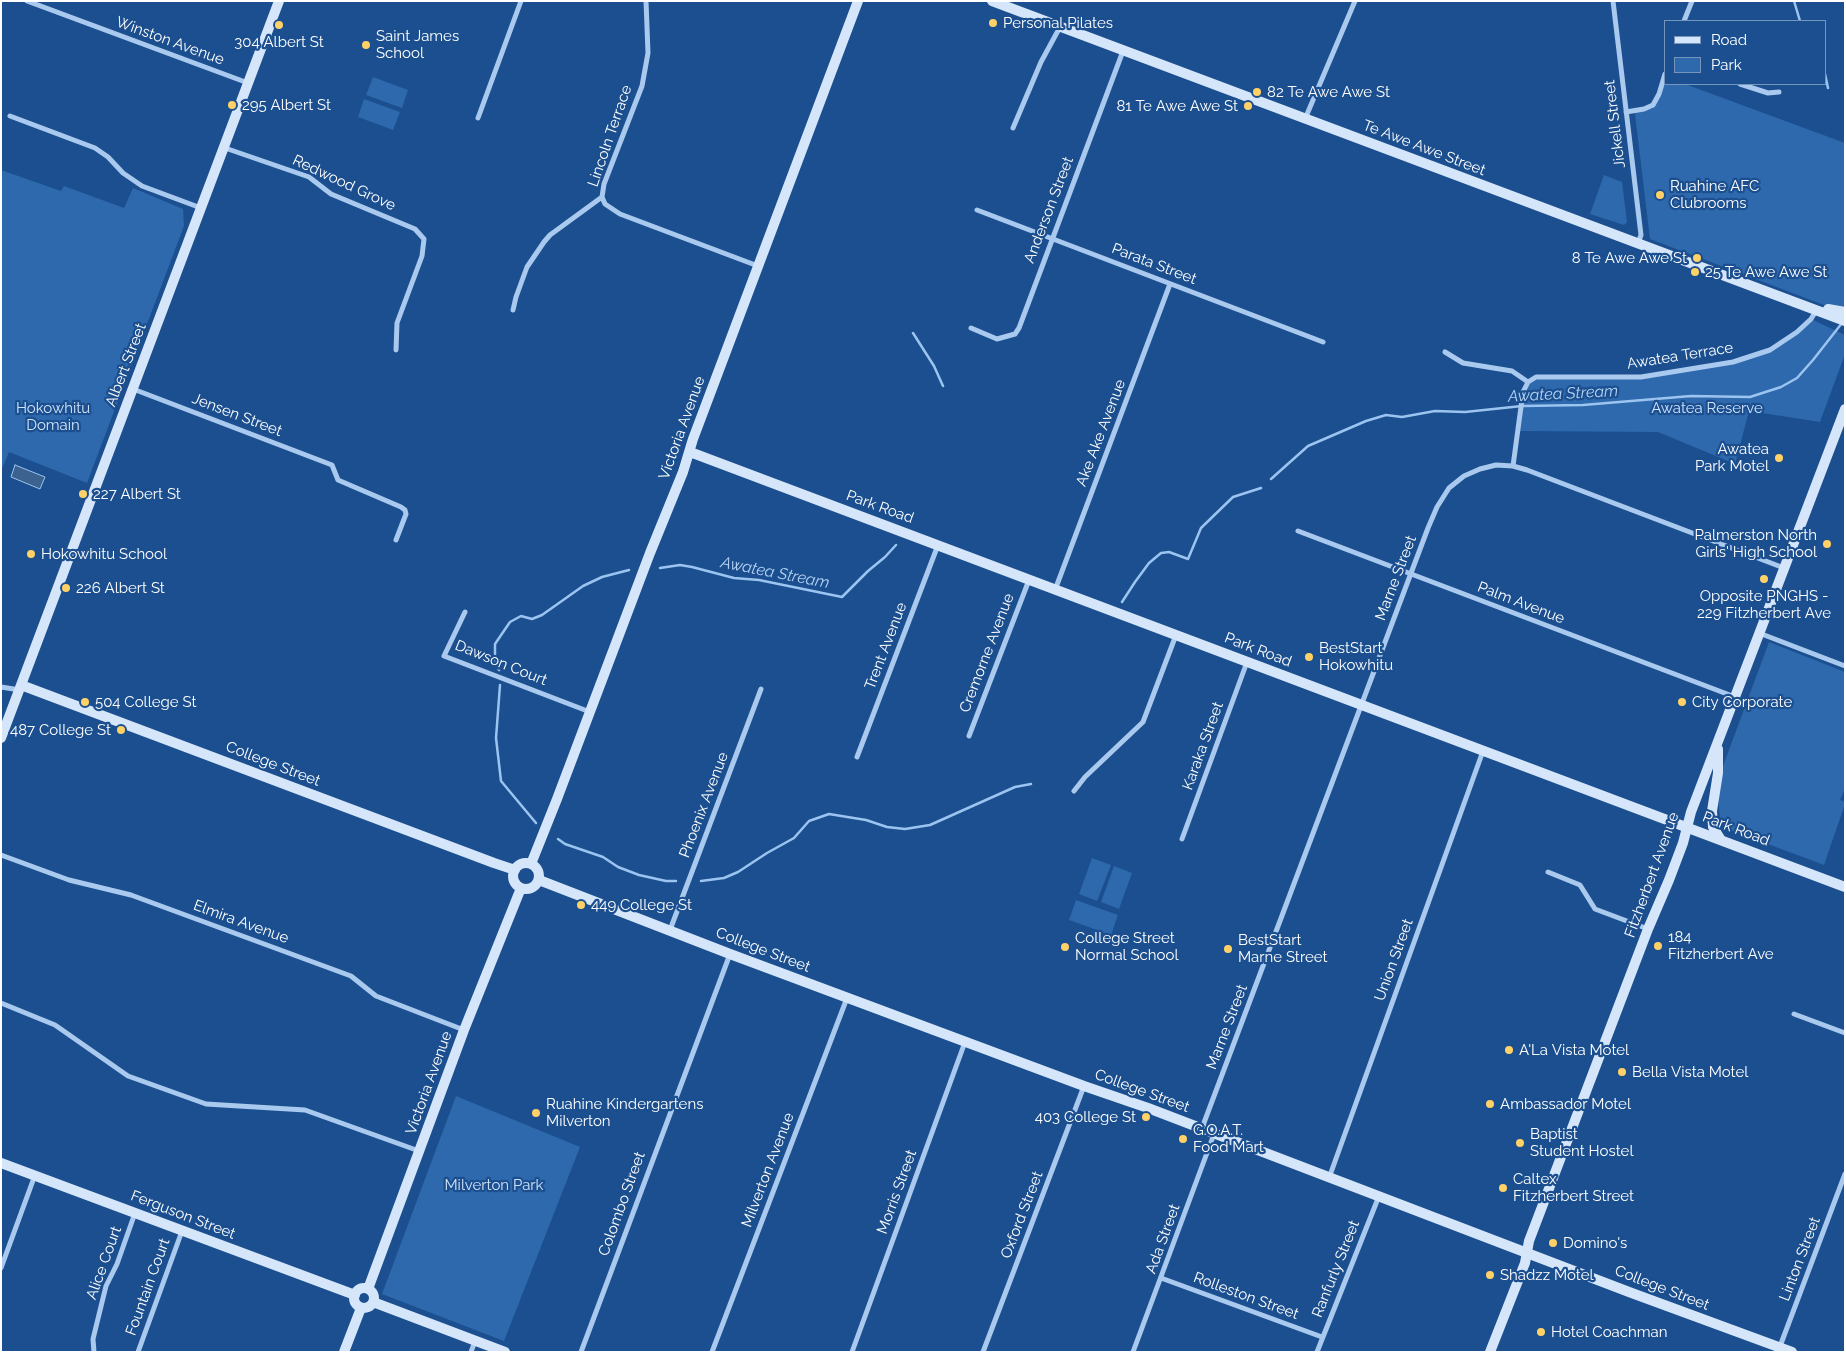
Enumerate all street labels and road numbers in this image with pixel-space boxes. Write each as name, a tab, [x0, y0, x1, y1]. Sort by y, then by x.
street label: Winston Avenue	[113, 13, 227, 69]
street label: Jickell Street	[1601, 79, 1629, 169]
street label: Lincoln Terrace	[584, 83, 636, 189]
street label: Te Awe Awe Street	[1360, 116, 1488, 180]
street label: Redwood Grove	[290, 151, 398, 215]
street label: Anderson Street	[1020, 154, 1078, 266]
street label: Parata Street	[1109, 240, 1199, 288]
street label: Albert Street	[102, 321, 150, 409]
street label: Awatea Terrace	[1626, 339, 1734, 373]
street label: Victoria Avenue	[655, 374, 709, 482]
street label: Ake Ake Avenue	[1072, 377, 1130, 489]
street label: Jensen Street	[190, 390, 284, 440]
street label: Park Road	[844, 486, 916, 528]
street label: Marne Street	[1372, 533, 1420, 623]
street label: Palm Avenue	[1475, 578, 1567, 628]
street label: Cremorne Avenue	[956, 591, 1018, 715]
street label: Trent Avenue	[861, 600, 911, 692]
street label: Park Road	[1222, 629, 1294, 671]
street label: Dawson Court	[452, 636, 550, 690]
street label: Karaka Street	[1179, 699, 1227, 793]
street label: College Street	[223, 738, 323, 790]
street label: Phoenix Avenue	[676, 750, 732, 860]
street label: Park Road	[1700, 808, 1772, 850]
street label: Fitzherbert Avenue	[1621, 810, 1683, 940]
street label: Elmira Avenue	[191, 896, 291, 948]
street label: Union Street	[1371, 916, 1417, 1004]
street label: College Street	[713, 924, 813, 976]
street label: Marne Street	[1203, 982, 1251, 1072]
street label: Victoria Avenue	[402, 1029, 456, 1137]
street label: College Street	[1092, 1065, 1192, 1117]
street label: Milverton Avenue	[738, 1110, 798, 1230]
street label: Morris Street	[873, 1147, 921, 1237]
street label: Colombo Street	[595, 1149, 649, 1259]
street label: Oxford Street	[997, 1169, 1047, 1261]
street label: Ferguson Street	[128, 1187, 238, 1243]
street label: Ada Street	[1142, 1202, 1184, 1276]
street label: Linton Street	[1776, 1214, 1824, 1304]
street label: Ranfurly Street	[1308, 1218, 1364, 1320]
street label: Alice Court	[82, 1224, 126, 1302]
street label: Fountain Court	[122, 1236, 174, 1338]
street label: College Street	[1612, 1262, 1712, 1314]
street label: Rolleston Street	[1191, 1269, 1301, 1323]

